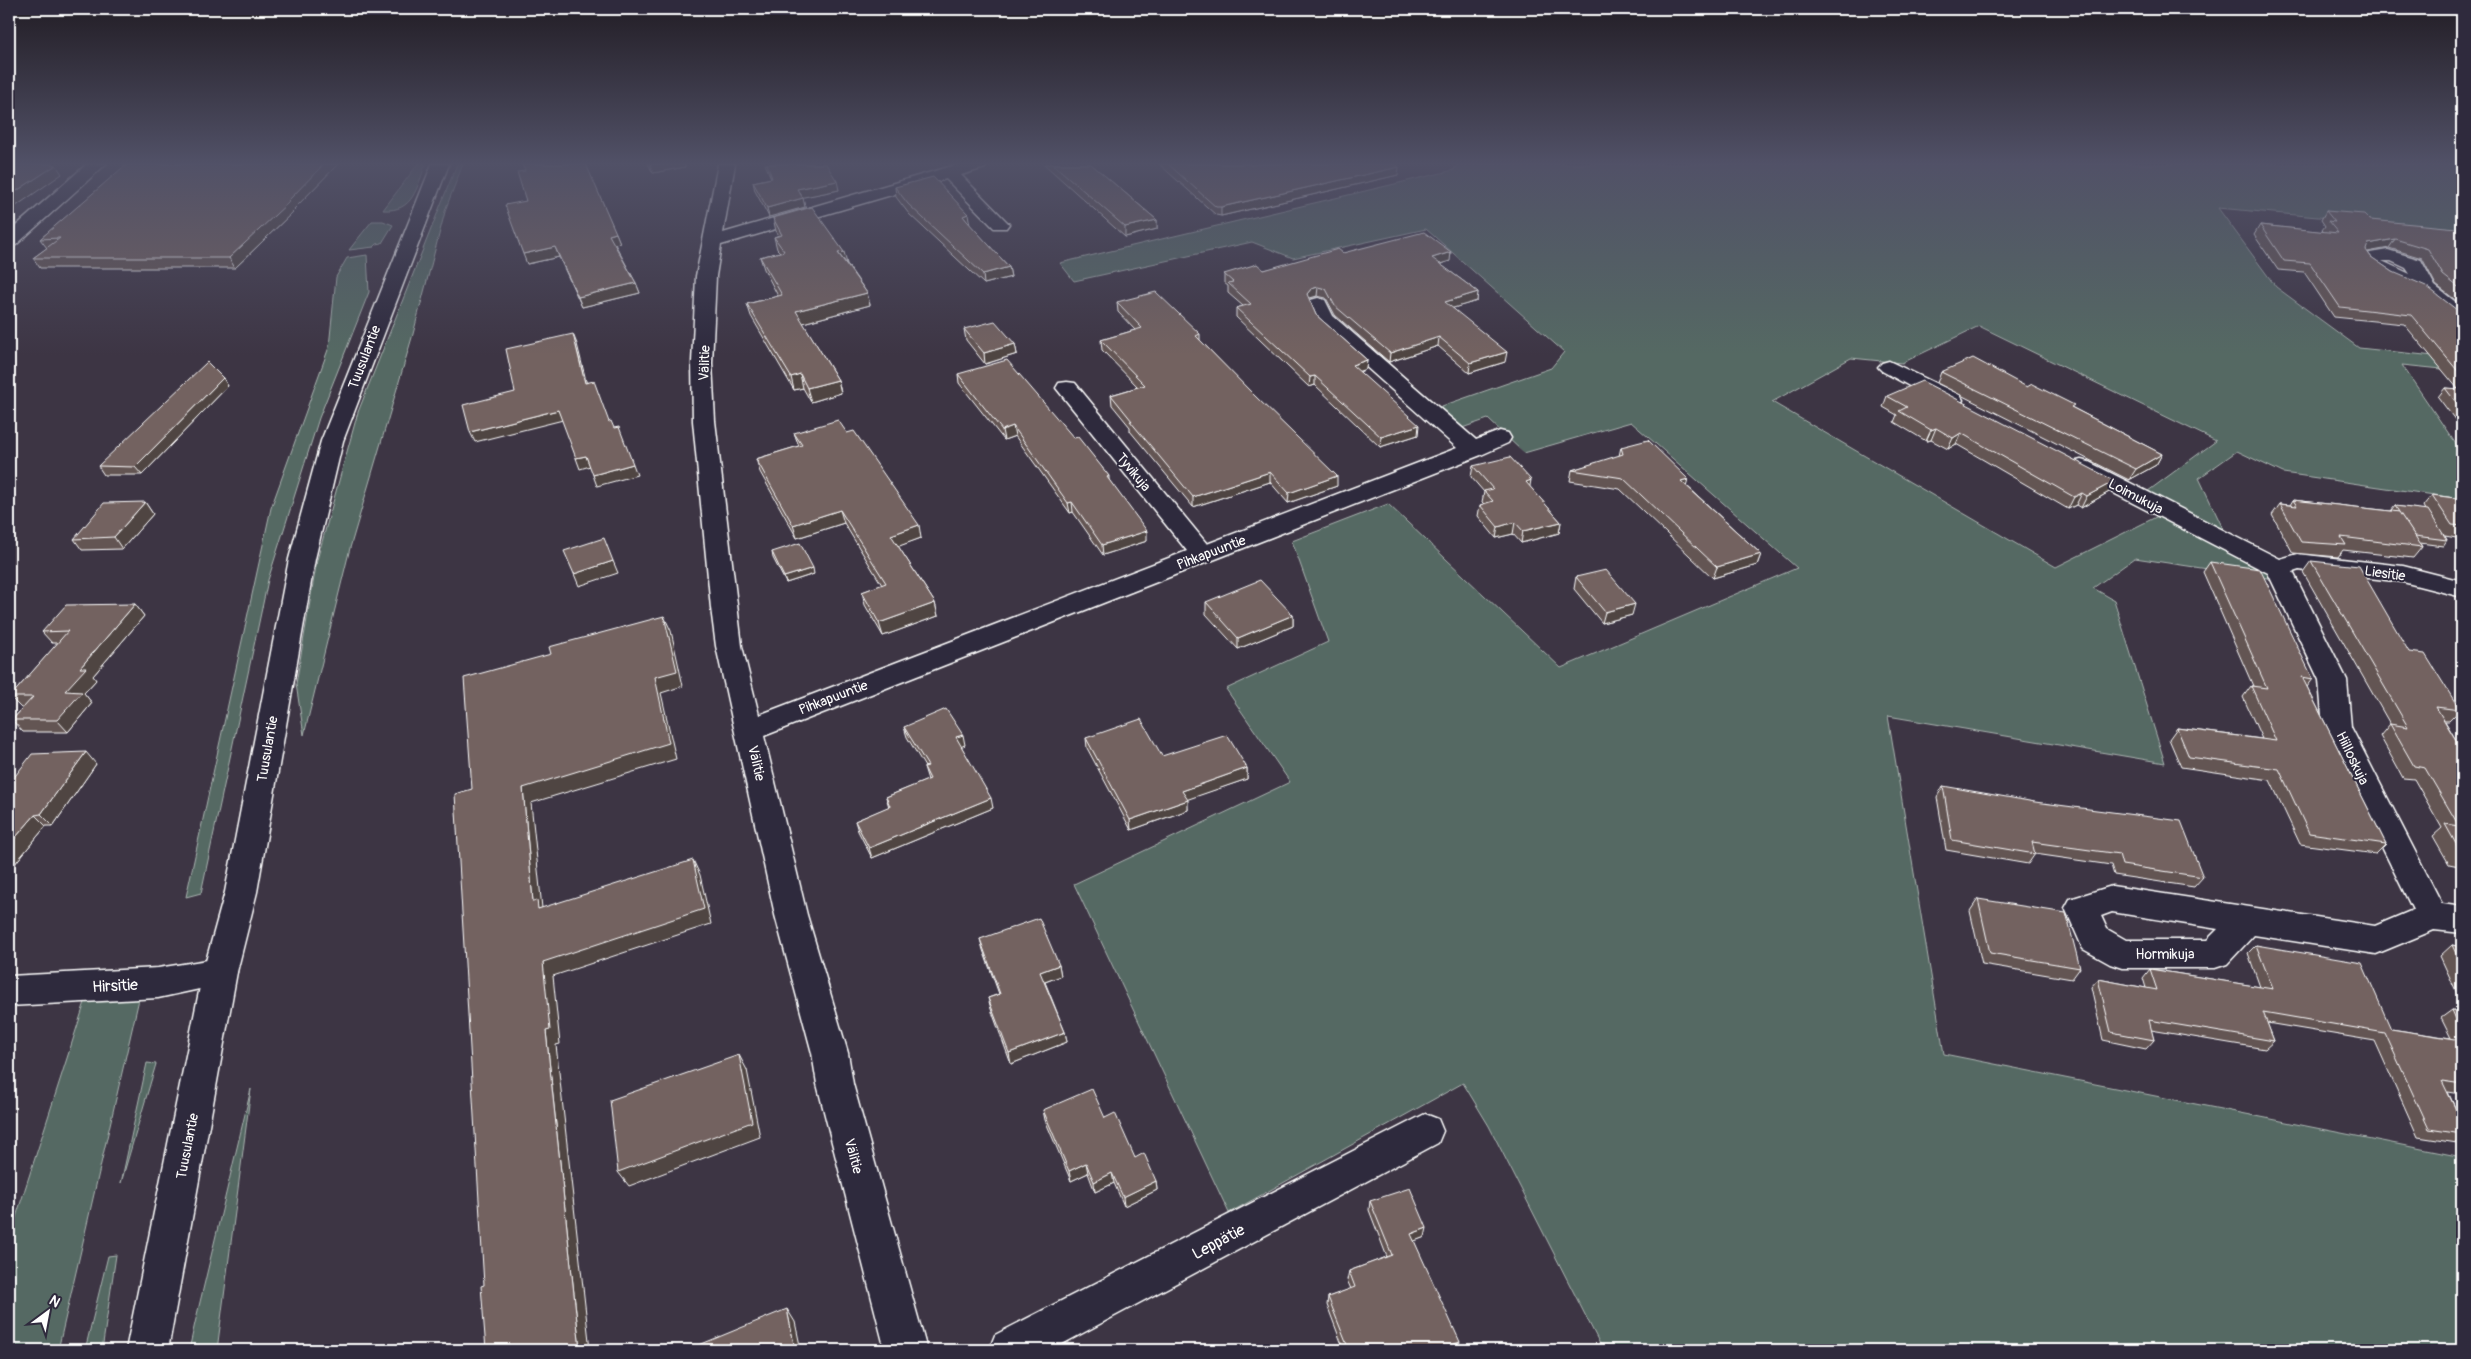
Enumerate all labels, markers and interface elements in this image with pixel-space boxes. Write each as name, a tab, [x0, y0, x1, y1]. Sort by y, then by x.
street label: Tuusulantie	[345, 323, 384, 391]
street label: Välitie	[695, 345, 714, 381]
street label: Tyvikuja	[1113, 450, 1155, 495]
street label: Loimukuja	[2105, 475, 2166, 518]
street label: Pihkapuuntie	[1174, 531, 1248, 573]
street label: Liesitie	[2363, 562, 2407, 585]
street label: Pihkapuuntie	[796, 676, 870, 718]
street label: Tuusulantie	[253, 715, 282, 783]
street label: Hiilloskuja	[2332, 729, 2373, 788]
street label: Välitie	[744, 744, 769, 783]
street label: Hormikuja	[2136, 946, 2194, 963]
street label: Hirsitie	[92, 975, 139, 997]
street label: Tuusulantie	[173, 1112, 202, 1180]
street label: Välitie	[841, 1137, 866, 1176]
street label: Leppätie	[1189, 1220, 1248, 1264]
north arrow	[22, 1286, 72, 1336]
text: N	[46, 1292, 63, 1311]

